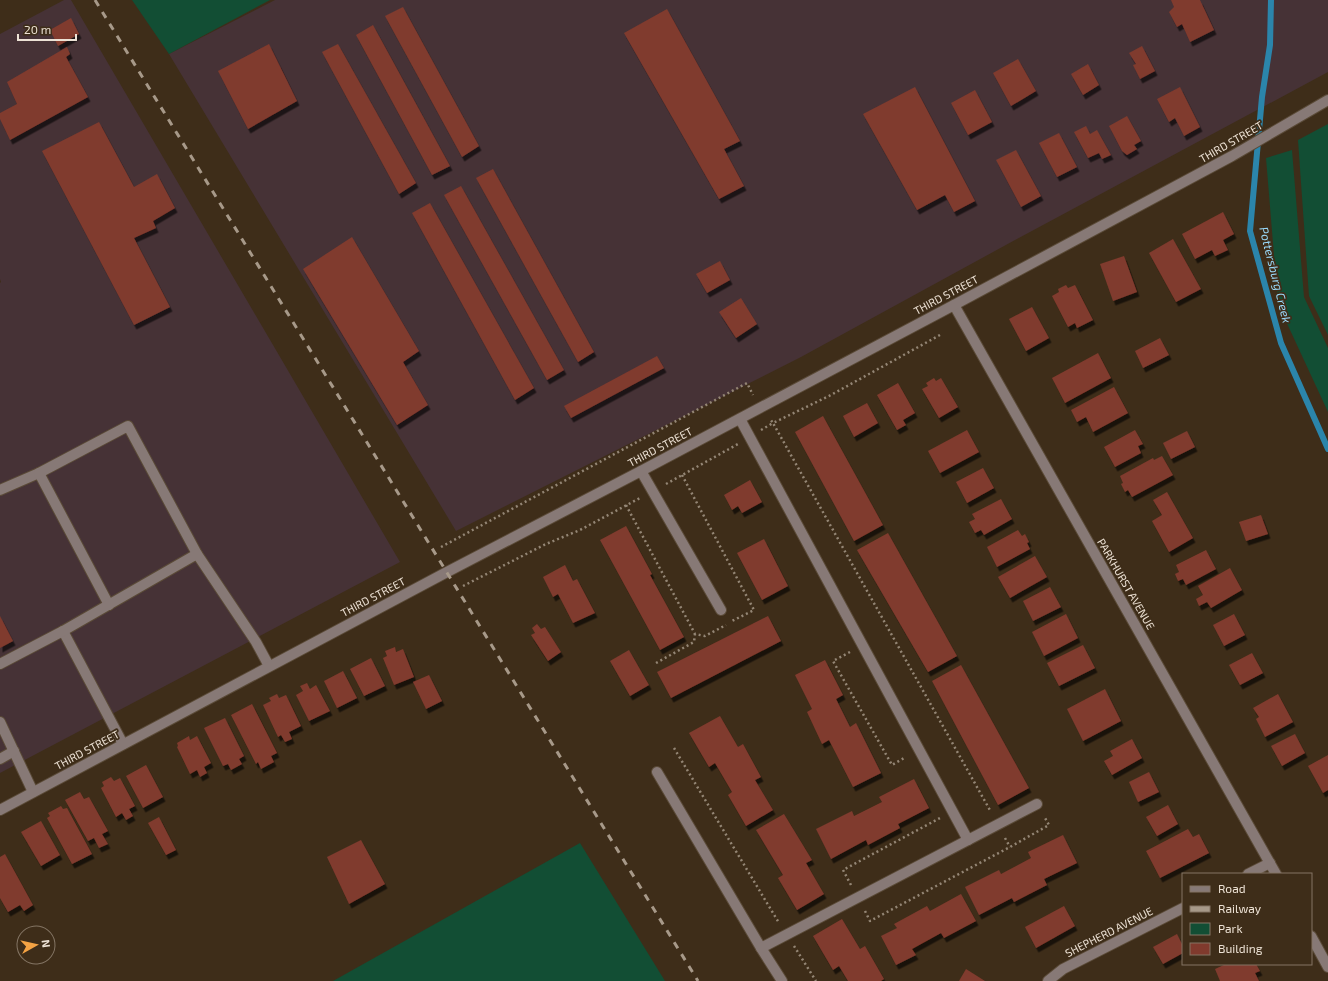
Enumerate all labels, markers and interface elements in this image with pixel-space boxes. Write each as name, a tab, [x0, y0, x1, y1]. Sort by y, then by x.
scale bar	[18, 16, 76, 42]
text: 20 m	[24, 22, 51, 36]
street label: THIRD STREET	[1197, 118, 1265, 165]
water label: Pottersburg Creek	[1257, 225, 1295, 324]
street label: THIRD STREET	[911, 272, 981, 317]
street label: THIRD STREET	[625, 424, 695, 469]
street label: PARKHURST AVENUE	[1095, 536, 1158, 632]
street label: THIRD STREET	[338, 574, 408, 619]
street label: THIRD STREET	[52, 727, 122, 772]
legend	[1182, 873, 1312, 965]
text: Road	[1218, 881, 1246, 895]
text: Railway	[1218, 901, 1262, 915]
street label: SHEPHERD AVENUE	[1063, 904, 1155, 959]
text: Park	[1218, 921, 1243, 935]
north arrow	[16, 925, 56, 965]
text: N	[39, 939, 53, 948]
text: Building	[1218, 941, 1263, 955]

